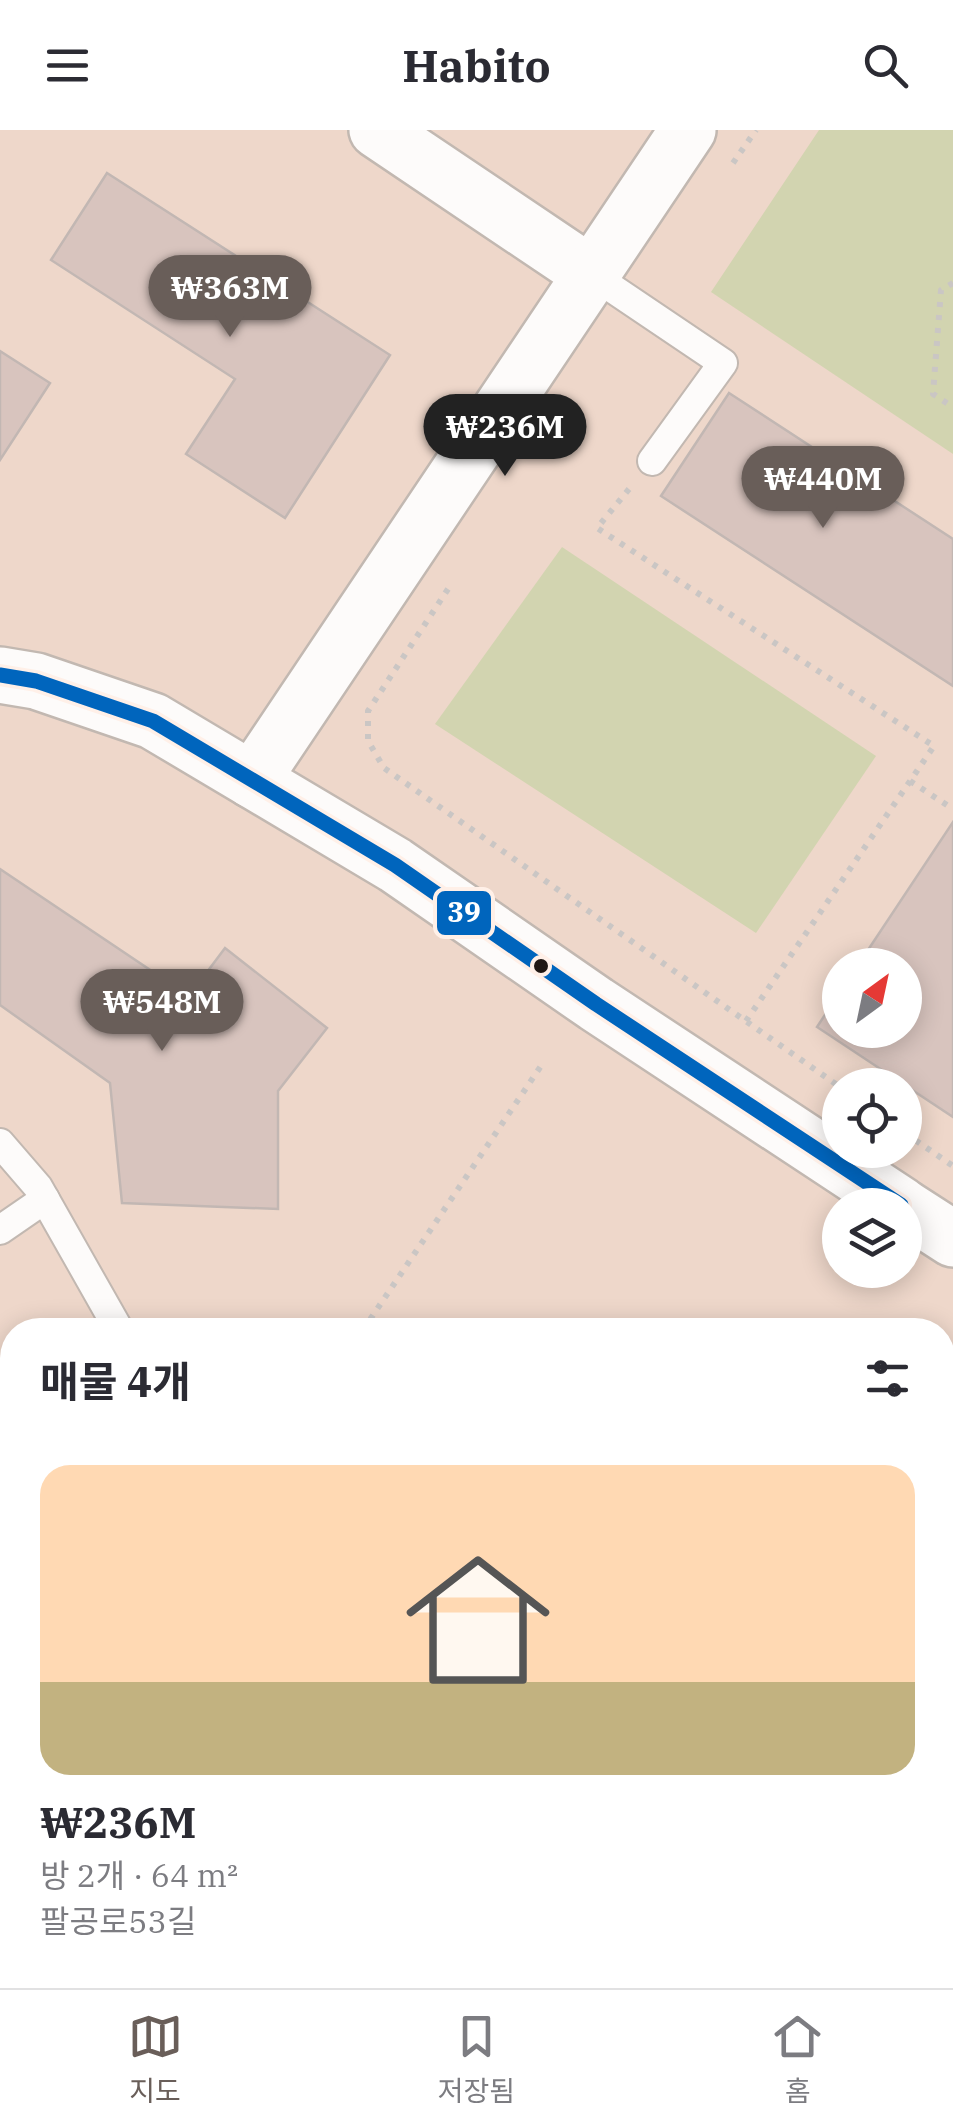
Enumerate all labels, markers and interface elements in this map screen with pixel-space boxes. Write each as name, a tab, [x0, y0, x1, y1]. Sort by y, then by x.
text: Habito	[402, 36, 551, 94]
icon: menu	[40, 38, 95, 93]
icon: search	[858, 38, 913, 93]
pin: ₩363M	[160, 255, 300, 340]
text: ₩363M	[170, 266, 290, 308]
pin: ₩236M	[435, 394, 575, 479]
text: ₩236M	[445, 405, 565, 447]
pin: ₩440M	[753, 446, 893, 531]
text: ₩440M	[763, 457, 883, 499]
line badge: 39	[435, 889, 493, 937]
text: 39	[447, 893, 481, 930]
north arrow	[822, 948, 922, 1048]
map controls	[822, 948, 922, 1288]
unlabelled marker	[531, 956, 551, 976]
pin: ₩548M	[92, 969, 232, 1054]
text: ₩548M	[102, 980, 222, 1022]
button: locate	[822, 1068, 922, 1168]
button: layers	[822, 1188, 922, 1288]
icon: filters	[860, 1351, 915, 1406]
text: 매물 4개	[40, 1354, 191, 1409]
icon: home	[388, 1530, 568, 1710]
text: ₩236M	[40, 1795, 196, 1850]
text: 방 2개 · 64 m²	[40, 1854, 238, 1896]
text: 팔공로53길	[40, 1900, 196, 1942]
tab: 지도	[128, 2009, 183, 2109]
tab: 저장됨	[438, 2009, 515, 2109]
tab: 홈	[770, 2009, 825, 2109]

